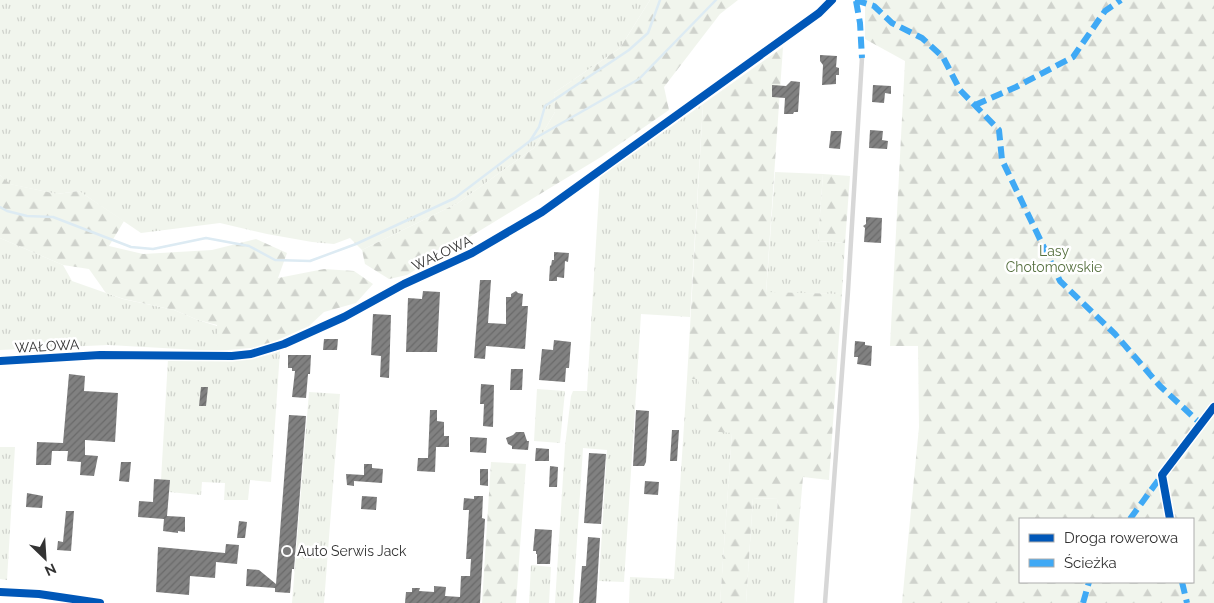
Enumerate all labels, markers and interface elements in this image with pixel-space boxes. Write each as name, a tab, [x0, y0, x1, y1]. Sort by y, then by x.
street label: WAŁOWA	[409, 232, 475, 274]
park label: Lasy Chotomowskie	[1006, 243, 1102, 275]
street label: WAŁOWA	[14, 336, 80, 356]
legend	[1019, 518, 1194, 583]
text: Droga rowerowa	[1064, 529, 1178, 547]
north arrow	[20, 533, 70, 583]
place label: Auto Serwis Jack	[297, 543, 407, 559]
marker: Auto Serwis Jack	[281, 545, 293, 557]
text: Ścieżka	[1064, 554, 1117, 572]
text: N	[42, 560, 59, 579]

